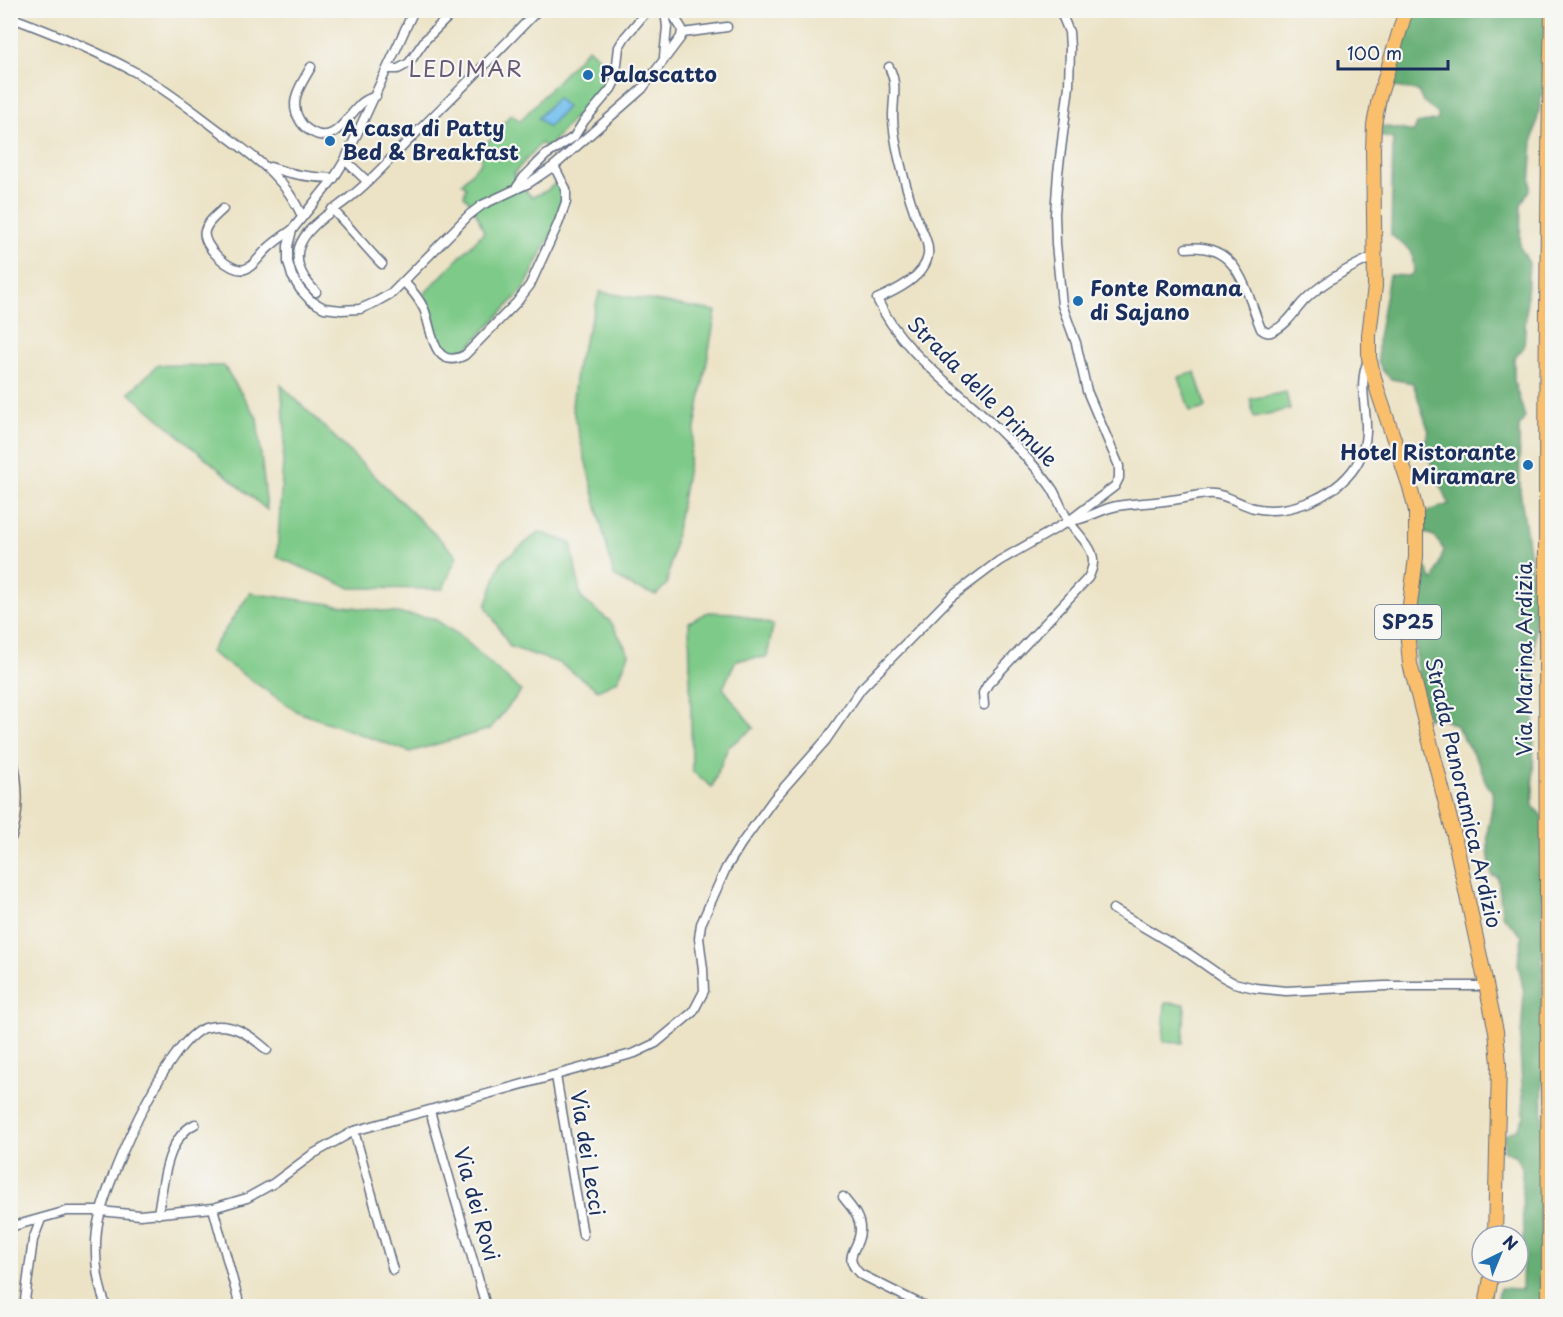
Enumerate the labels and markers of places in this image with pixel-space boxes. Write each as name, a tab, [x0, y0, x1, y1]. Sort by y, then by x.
place label: Palascatto	[600, 57, 717, 89]
marker: Palascatto	[581, 68, 595, 82]
place label: A casa di Patty Bed & Breakfast	[341, 111, 519, 167]
marker: A casa di Patty Bed & Breakfast	[323, 134, 337, 148]
place label: Fonte Romana di Sajano	[1090, 271, 1243, 327]
marker: Fonte Romana di Sajano	[1071, 294, 1085, 308]
place label: Hotel Ristorante Miramare	[1340, 435, 1516, 491]
marker: Hotel Ristorante Miramare	[1521, 458, 1535, 472]

